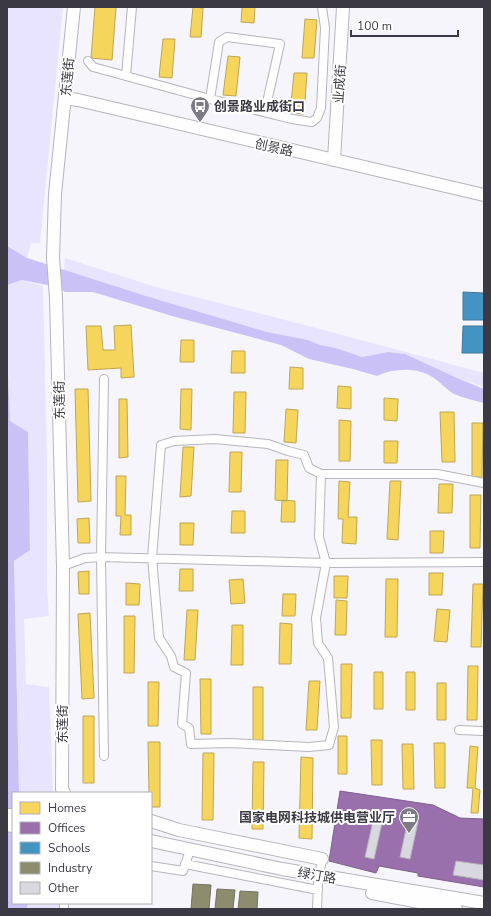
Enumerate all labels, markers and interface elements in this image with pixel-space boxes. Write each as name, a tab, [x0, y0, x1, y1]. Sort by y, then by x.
scale bar	[351, 12, 458, 38]
text: 100 m	[357, 18, 392, 34]
street label: 东莲街	[57, 57, 79, 97]
street label: 业成街	[330, 64, 350, 104]
bus stop icon: 创景路业成街口	[189, 95, 211, 123]
place label: 创景路业成街口	[214, 98, 305, 116]
street label: 创景路	[253, 135, 295, 161]
street label: 东莲街	[51, 380, 69, 420]
street label: 东莲街	[54, 704, 72, 744]
legend	[12, 792, 152, 904]
text: Homes	[48, 800, 86, 816]
office icon: 国家电网科技城供电营业厅	[398, 806, 420, 834]
place label: 国家电网科技城供电营业厅	[239, 809, 395, 827]
text: Offices	[48, 820, 86, 836]
text: Schools	[48, 840, 91, 856]
text: Industry	[48, 860, 93, 876]
street label: 绿汀路	[296, 864, 338, 888]
text: Other	[48, 880, 80, 896]

